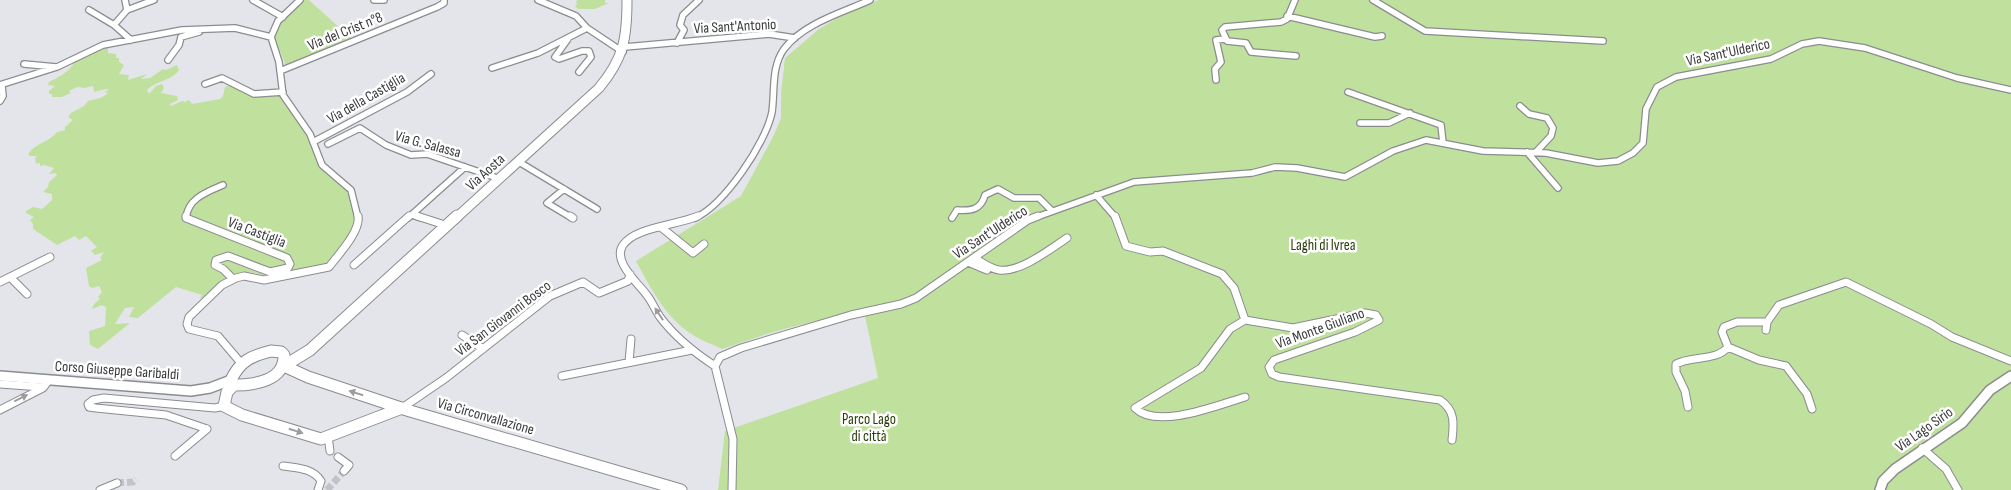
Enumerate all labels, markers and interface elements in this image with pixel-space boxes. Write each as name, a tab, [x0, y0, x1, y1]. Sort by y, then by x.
street label: Via del Crist n°8	[305, 8, 385, 55]
street label: Via Sant'Antonio	[693, 15, 777, 38]
street label: Via Sant'Ulderico	[1684, 34, 1772, 71]
street label: Via della Castiglia	[324, 68, 409, 128]
street label: Via G. Salassa	[393, 127, 463, 162]
street label: Via Aosta	[462, 150, 509, 195]
street label: Via Sant'Ulderico	[949, 201, 1031, 264]
street label: Via Castiglia	[225, 213, 289, 252]
park label: Laghi di Ivrea	[1290, 236, 1356, 255]
street label: Via San Giovanni Bosco	[452, 276, 555, 361]
street label: Via Monte Giuliano	[1273, 304, 1367, 353]
one-way arrow	[654, 307, 664, 321]
street label: Corso Giuseppe Garibaldi	[54, 357, 180, 384]
one-way arrow	[348, 388, 363, 396]
one-way arrow	[14, 394, 28, 402]
street label: Via Circonvallazione	[435, 394, 537, 439]
street label: Via Lago Sirio	[1892, 403, 1957, 456]
park label: Parco Lago di città	[842, 410, 896, 446]
one-way arrow	[289, 428, 304, 436]

